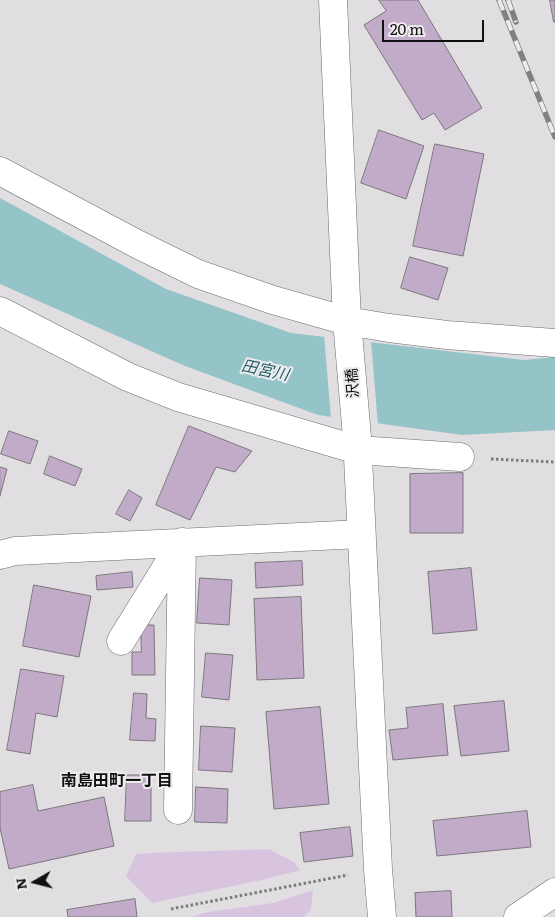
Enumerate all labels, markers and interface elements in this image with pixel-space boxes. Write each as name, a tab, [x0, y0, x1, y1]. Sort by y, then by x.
scale bar	[385, 10, 488, 42]
text: 20 m	[390, 17, 424, 40]
water label: 田宮川	[240, 357, 290, 385]
street label: 沢橋	[343, 367, 363, 399]
district label: 南島田町一丁目	[61, 771, 173, 791]
north arrow	[10, 857, 60, 907]
text: N	[9, 877, 31, 891]

